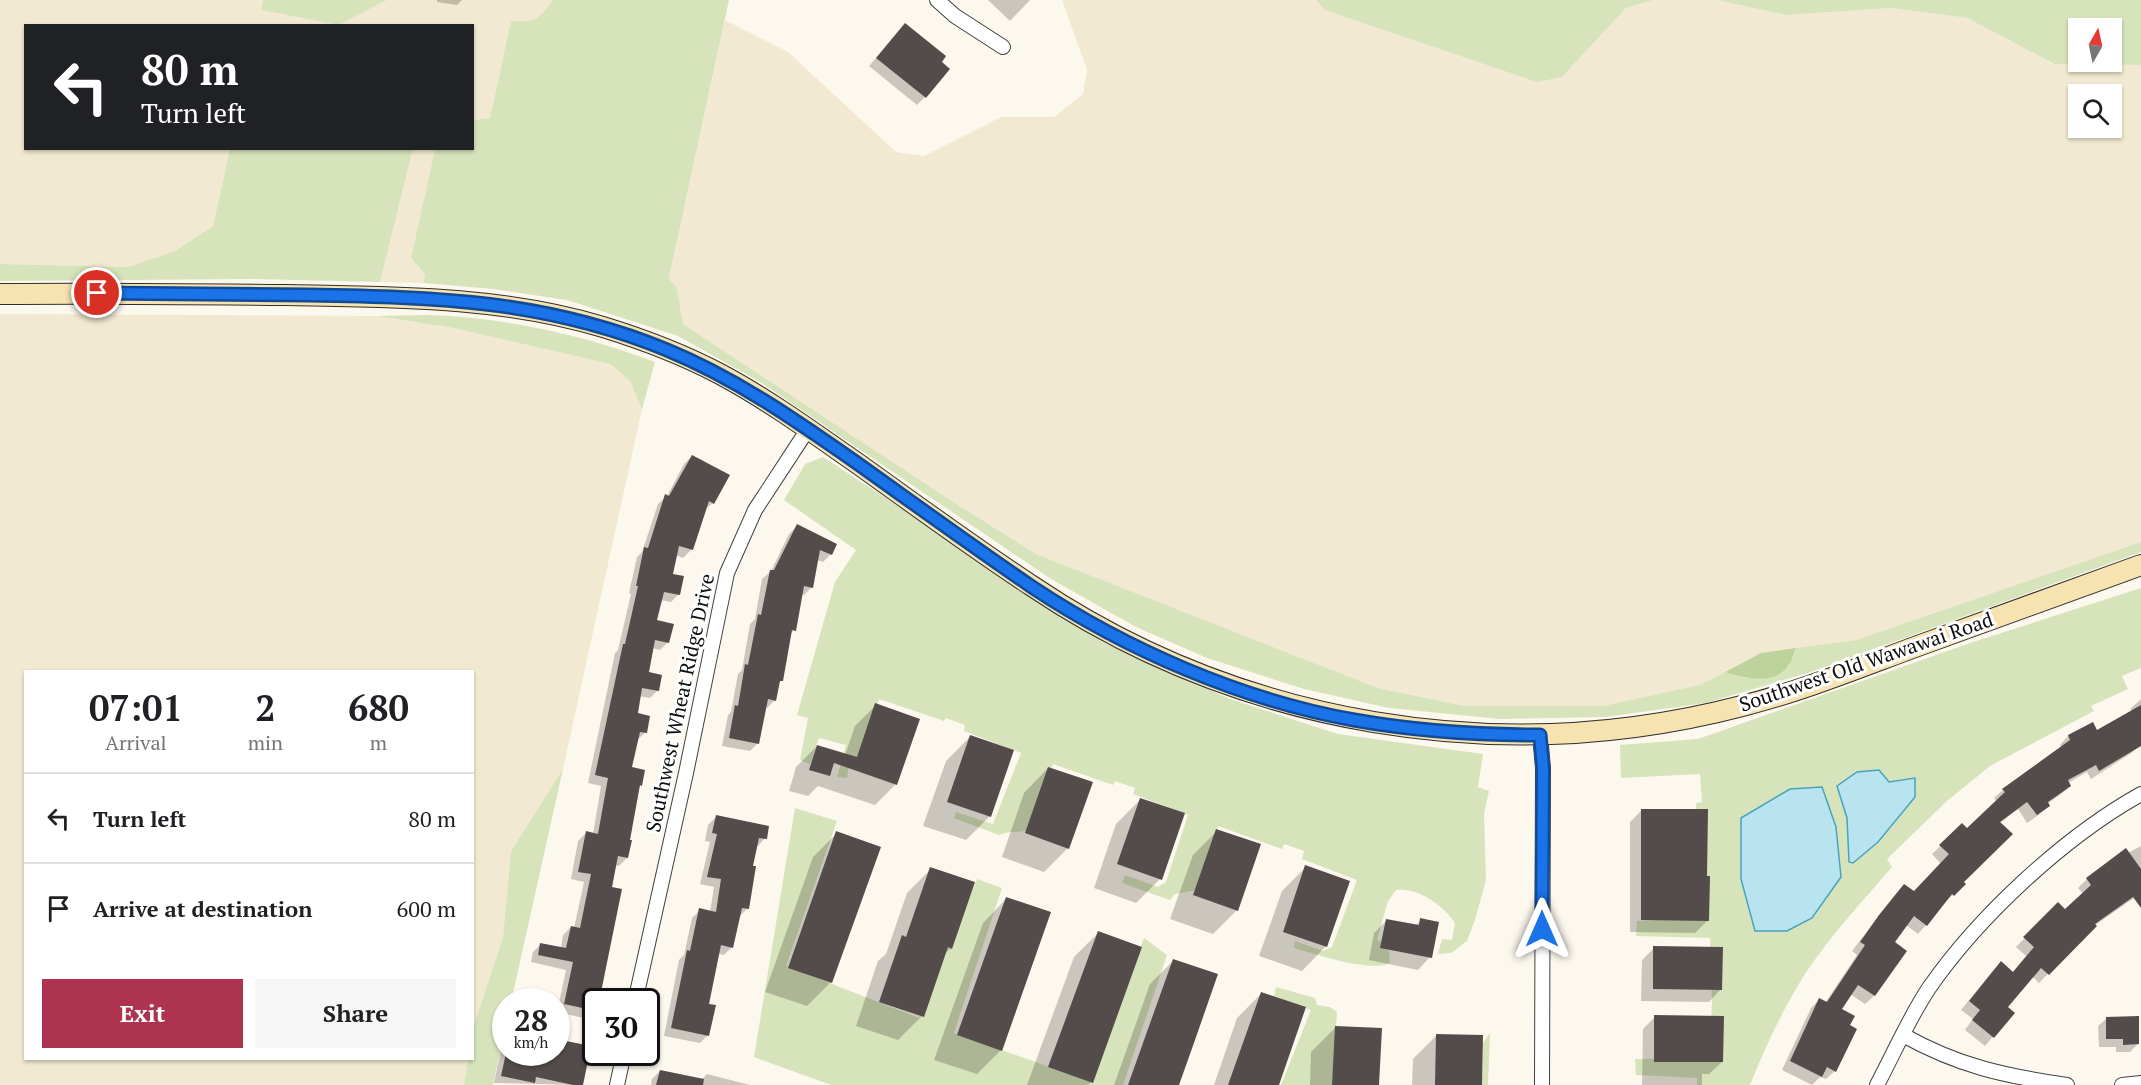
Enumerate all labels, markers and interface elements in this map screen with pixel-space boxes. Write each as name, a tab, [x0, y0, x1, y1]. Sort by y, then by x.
north arrow	[2068, 18, 2122, 72]
map controls	[2068, 18, 2122, 138]
text: 80 m	[141, 41, 239, 97]
icon: left	[42, 48, 120, 126]
button: search	[2068, 84, 2122, 138]
text: Turn left	[141, 95, 246, 131]
pin	[71, 267, 122, 318]
icon: arrive	[80, 276, 113, 309]
street label: Southwest Wheat Ridge Drive	[639, 571, 720, 835]
street label: Southwest Old Wawawai Road	[1735, 605, 1996, 718]
text: 07:01	[89, 684, 183, 731]
text: 2	[255, 684, 276, 731]
text: 680	[348, 684, 409, 731]
text: Arrival	[105, 729, 167, 756]
text: min	[248, 729, 283, 756]
text: m	[370, 729, 387, 756]
icon: left	[42, 802, 75, 835]
text: Turn left	[93, 804, 186, 833]
text: 80 m	[408, 804, 456, 833]
icon: arrive	[42, 892, 75, 925]
text: Arrive at destination	[93, 894, 312, 923]
text: 600 m	[396, 894, 456, 923]
position arrow	[1510, 897, 1574, 961]
button: Exit	[42, 979, 243, 1048]
button: Share	[255, 979, 456, 1048]
speed limit sign: 30	[582, 988, 660, 1066]
text: 28	[514, 1000, 548, 1040]
text: km/h	[514, 1032, 548, 1052]

